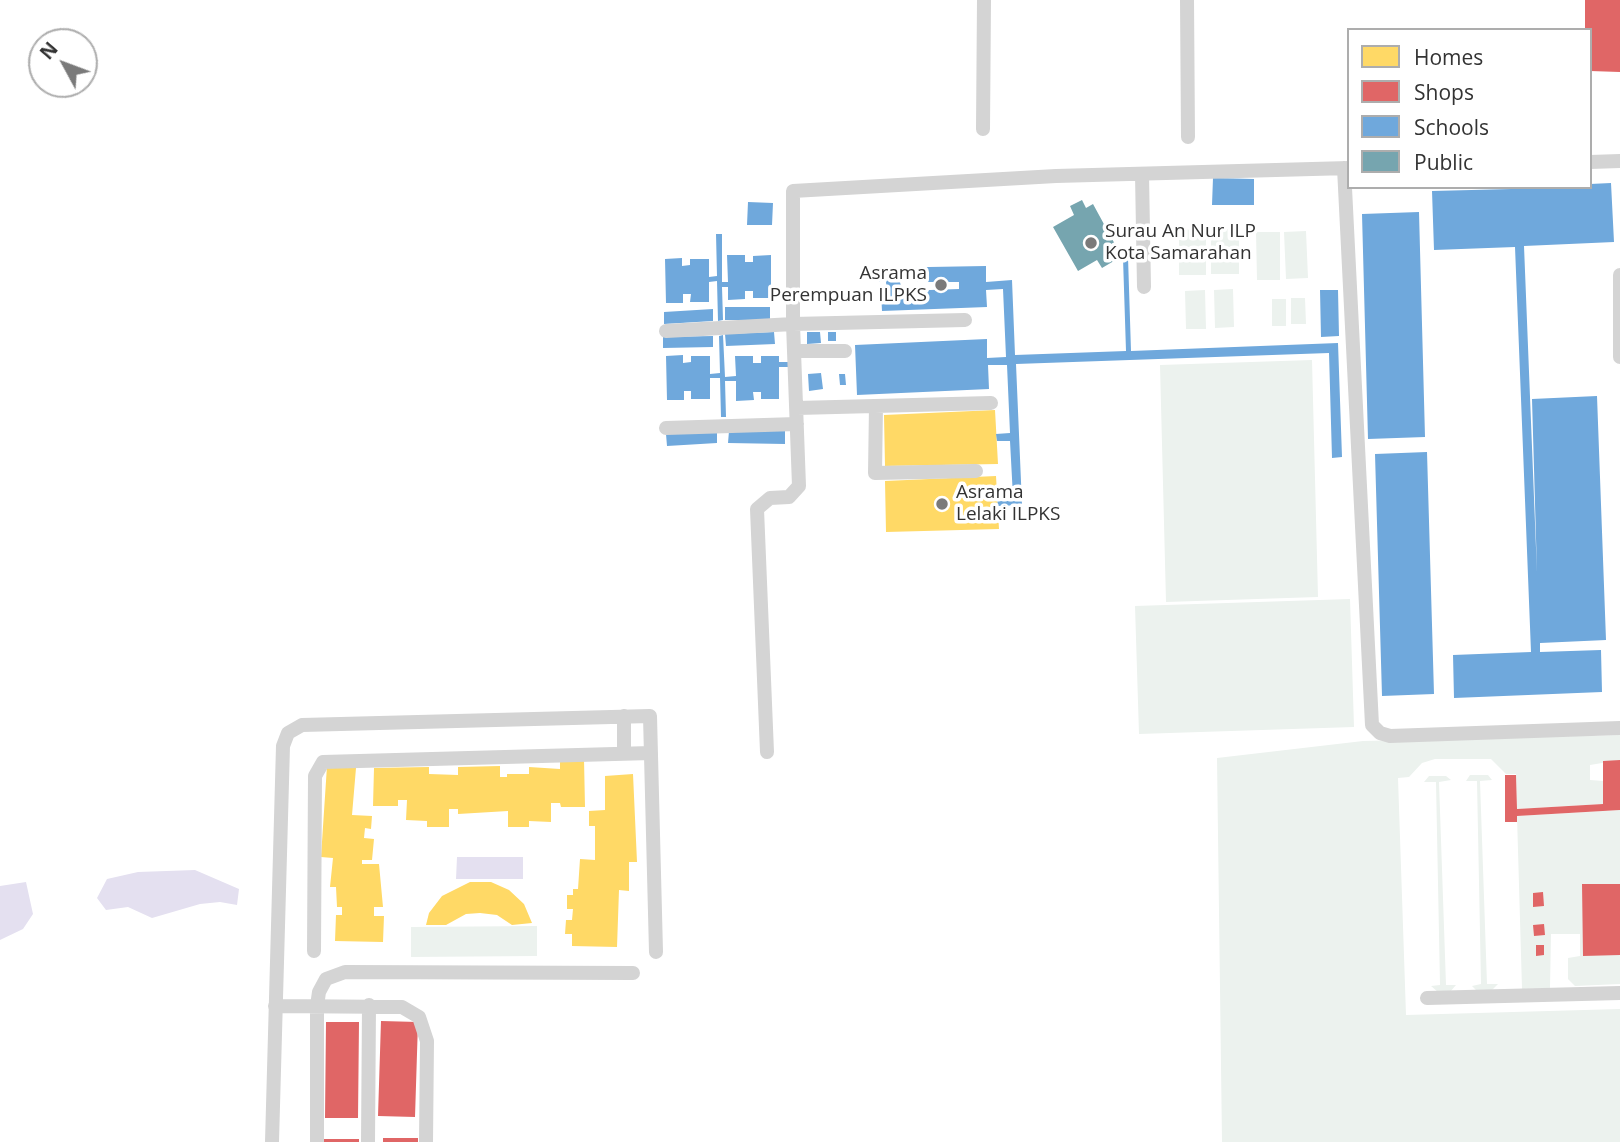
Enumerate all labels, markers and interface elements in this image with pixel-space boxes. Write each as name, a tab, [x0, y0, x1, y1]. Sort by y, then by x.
north arrow	[28, 28, 98, 98]
legend	[1347, 28, 1592, 189]
text: N	[34, 36, 64, 65]
text: Homes	[1414, 43, 1483, 71]
text: Shops	[1414, 78, 1474, 106]
text: Schools	[1414, 113, 1489, 141]
text: Public	[1414, 148, 1473, 176]
place label: Surau An Nur ILP Kota Samarahan	[1105, 221, 1256, 265]
marker: Surau An Nur ILP Kota Samarahan	[1083, 235, 1099, 251]
place label: Asrama Perempuan ILPKS	[770, 263, 927, 307]
marker: Asrama Perempuan ILPKS	[933, 277, 949, 293]
place label: Asrama Lelaki ILPKS	[956, 482, 1060, 526]
marker: Asrama Lelaki ILPKS	[934, 496, 950, 512]

